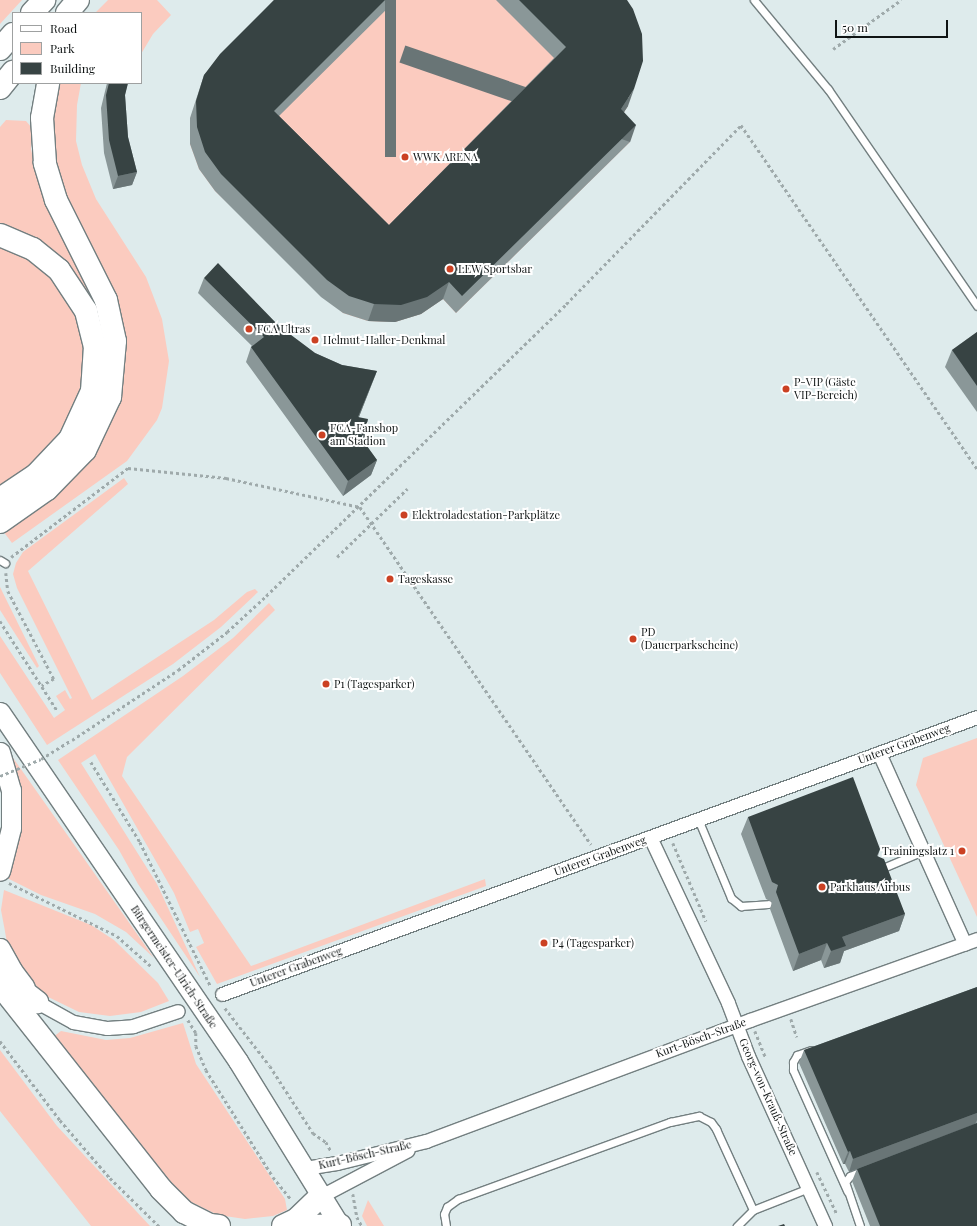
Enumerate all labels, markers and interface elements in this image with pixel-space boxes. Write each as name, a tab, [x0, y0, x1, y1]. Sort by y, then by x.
legend	[12, 12, 142, 84]
scale bar	[837, 12, 950, 38]
text: 50 m	[842, 19, 868, 35]
text: Road	[50, 20, 77, 36]
text: Park	[50, 40, 75, 56]
text: Building	[50, 60, 95, 76]
place label: WWK ARENA	[413, 150, 478, 164]
marker: WWK ARENA	[400, 152, 410, 162]
place label: LEW Sportsbar	[458, 262, 532, 276]
marker: LEW Sportsbar	[445, 264, 455, 274]
place label: FCA Ultras	[257, 322, 310, 336]
marker: FCA Ultras	[244, 324, 254, 334]
place label: Helmut-Haller-Denkmal	[323, 333, 445, 347]
marker: Helmut-Haller-Denkmal	[310, 335, 320, 345]
place label: P-VIP (Gäste VIP-Bereich)	[794, 376, 857, 402]
marker: P-VIP (Gäste VIP-Bereich)	[781, 384, 791, 394]
place label: FCA-Fanshop am Stadion	[330, 422, 398, 448]
marker: FCA-Fanshop am Stadion	[317, 430, 327, 440]
place label: Elektroladestation-Parkplätze	[412, 508, 560, 522]
marker: Elektroladestation-Parkplätze	[399, 510, 409, 520]
place label: Tageskasse	[398, 572, 453, 586]
marker: Tageskasse	[385, 574, 395, 584]
place label: PD (Dauerparkscheine)	[641, 626, 738, 652]
marker: PD (Dauerparkscheine)	[628, 634, 638, 644]
place label: P1 (Tagesparker)	[334, 677, 415, 691]
marker: P1 (Tagesparker)	[321, 679, 331, 689]
street label: Unterer Grabenweg	[856, 721, 952, 767]
street label: Unterer Grabenweg	[552, 833, 648, 879]
place label: Trainingslatz 1	[882, 844, 954, 858]
marker: Trainingslatz 1	[957, 846, 967, 856]
place label: Parkhaus Airbus	[830, 880, 911, 894]
marker: Parkhaus Airbus	[817, 882, 827, 892]
street label: Bürgermeister-Ulrich-Straße	[128, 903, 220, 1031]
place label: P4 (Tagesparker)	[552, 936, 634, 950]
marker: P4 (Tagesparker)	[539, 938, 549, 948]
street label: Unterer Grabenweg	[248, 944, 344, 990]
street label: Kurt-Bösch-Straße	[654, 1016, 748, 1060]
street label: Georg-von-Krauß-Straße	[736, 1036, 800, 1158]
street label: Kurt-Bösch-Straße	[317, 1138, 413, 1172]

